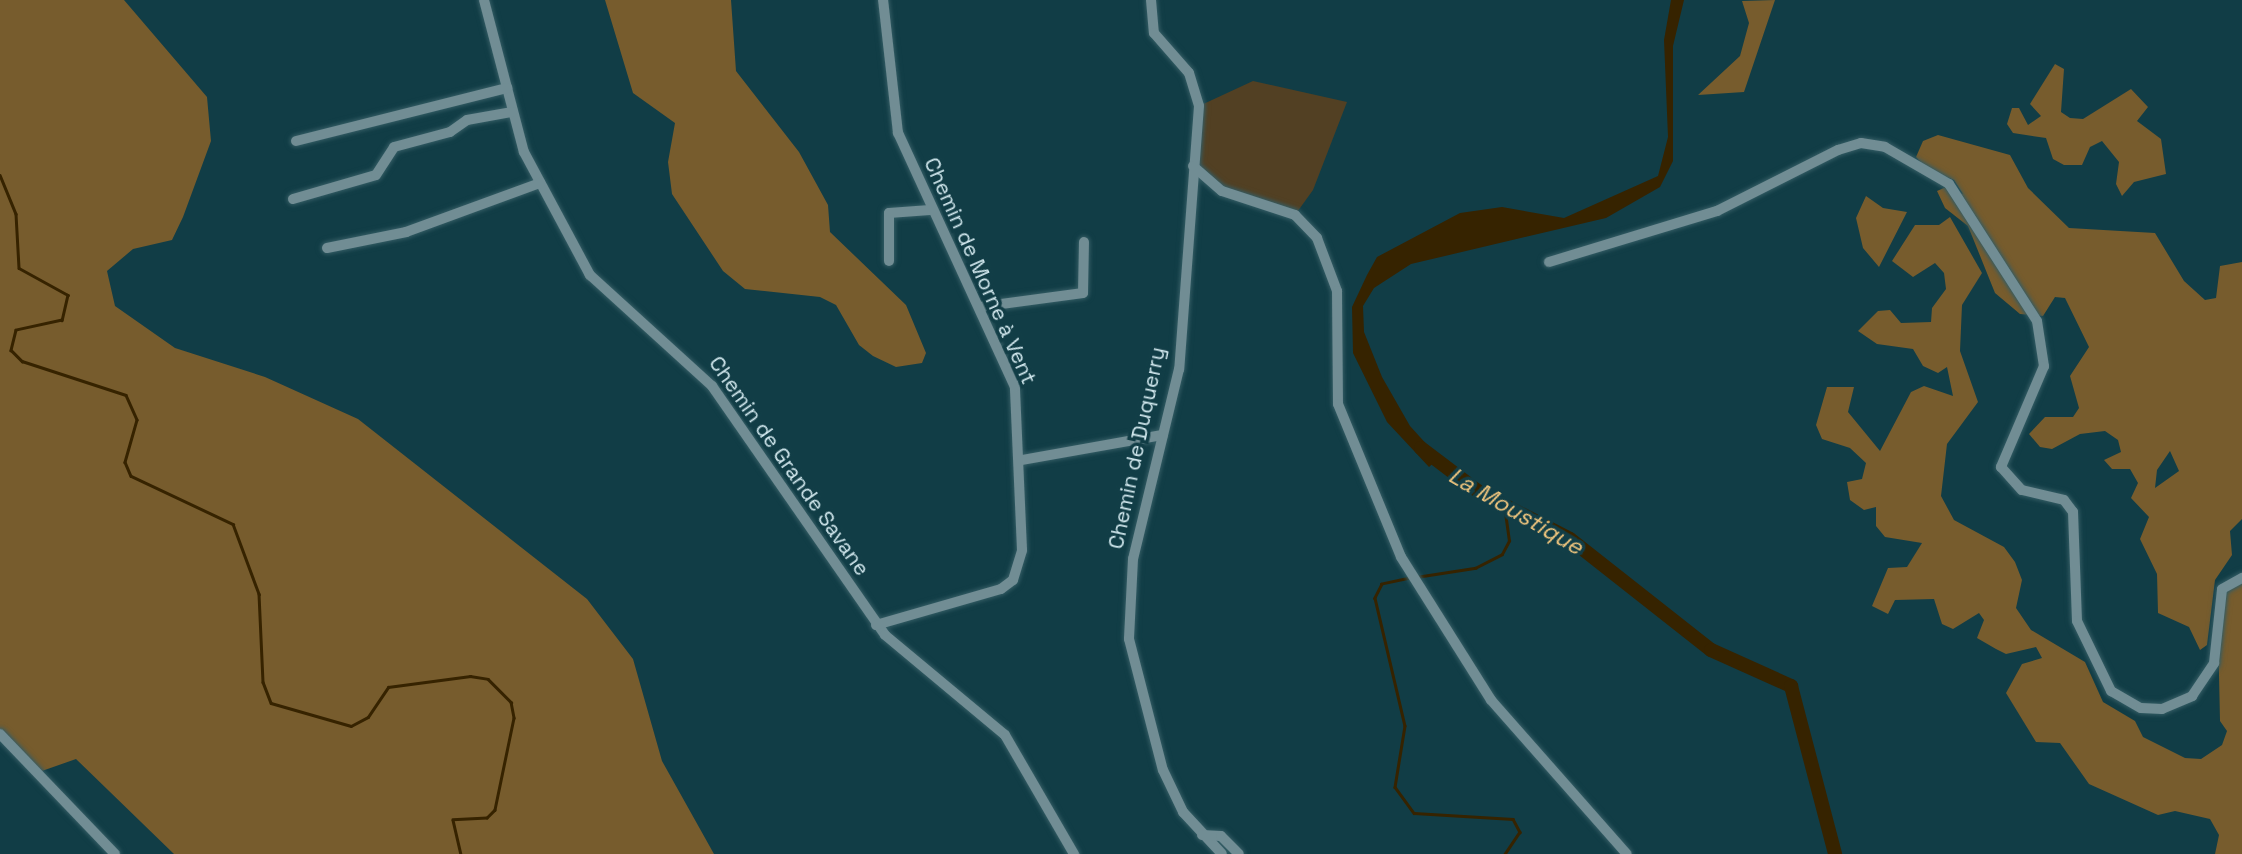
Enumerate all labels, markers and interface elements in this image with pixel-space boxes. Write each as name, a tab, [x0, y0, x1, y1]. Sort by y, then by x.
street label: Chemin de Morne à Vent	[919, 154, 1041, 388]
street label: Chemin de Duquerry	[1103, 345, 1171, 551]
street label: Chemin de Grande Savane	[704, 351, 874, 581]
water label: La Moustique	[1444, 461, 1588, 561]

